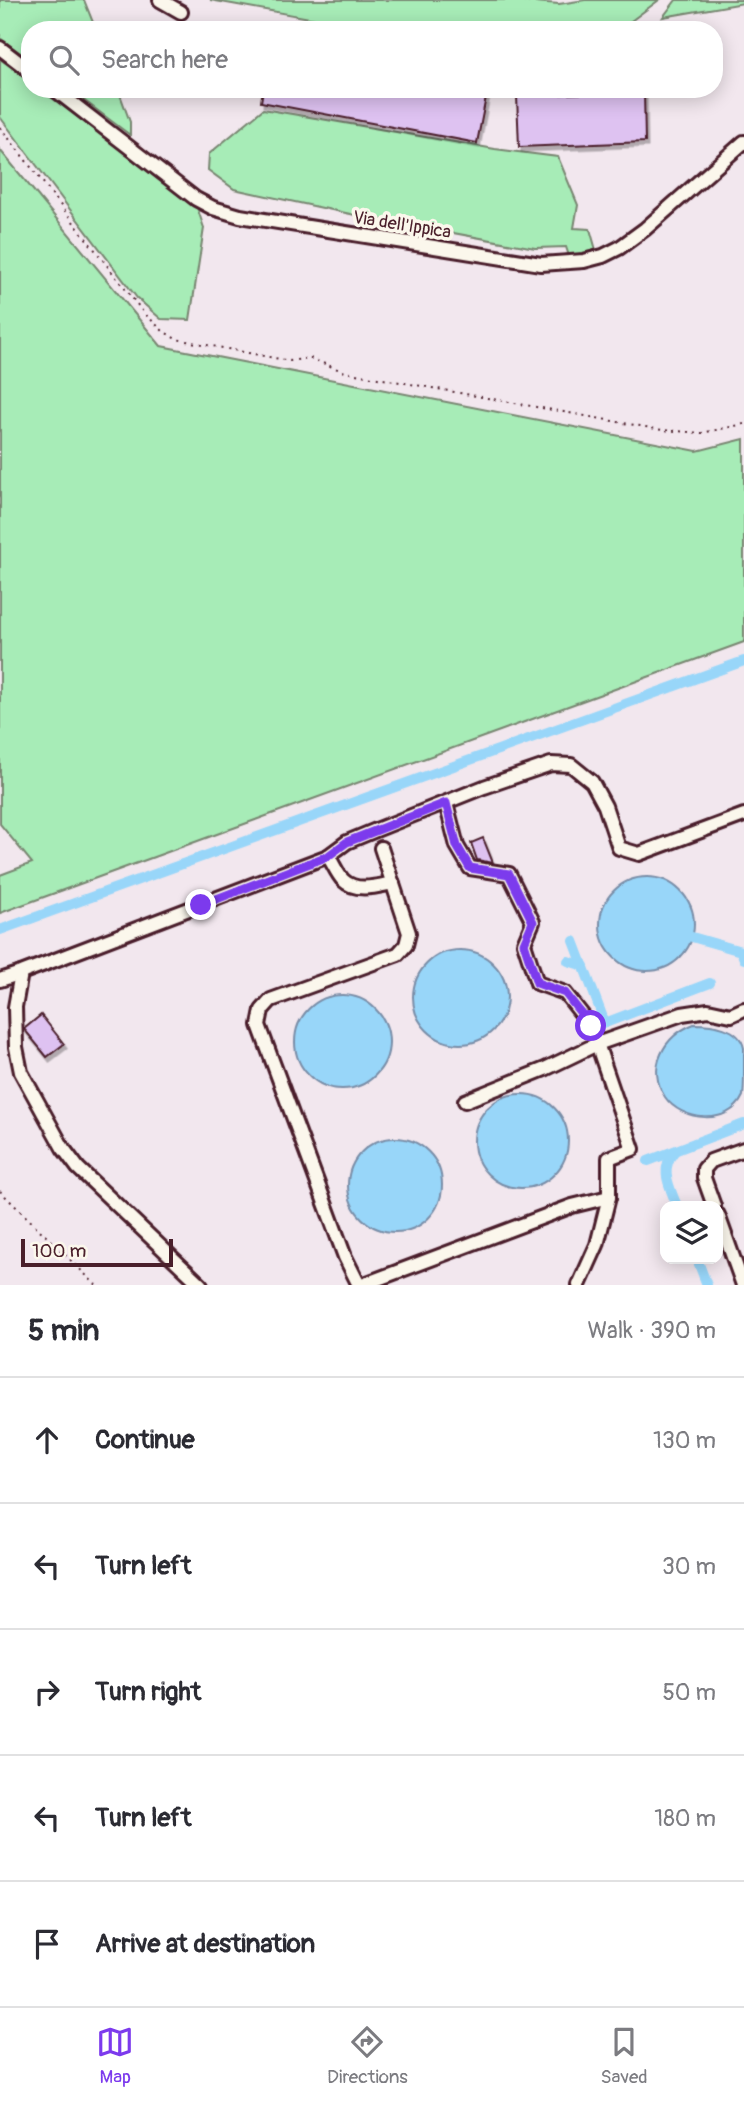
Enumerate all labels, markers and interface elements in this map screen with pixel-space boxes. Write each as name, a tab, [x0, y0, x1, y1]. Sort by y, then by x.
search box	[21, 21, 723, 98]
icon: search	[45, 41, 83, 79]
text: Search here	[101, 44, 228, 76]
street label: Via dell'Ippica	[351, 206, 453, 244]
route end	[185, 889, 216, 920]
route start	[575, 1010, 606, 1041]
map controls	[660, 1201, 723, 1264]
button: layers	[660, 1201, 723, 1264]
scale bar	[21, 1236, 173, 1268]
text: 100 m	[32, 1239, 86, 1263]
text: 5 min	[28, 1312, 99, 1349]
text: Walk · 390 m	[587, 1316, 716, 1345]
icon: ahead	[28, 1421, 66, 1459]
text: Continue	[95, 1424, 195, 1456]
text: 130 m	[653, 1426, 716, 1455]
icon: left	[28, 1547, 66, 1585]
text: Turn left	[95, 1550, 191, 1582]
text: 30 m	[662, 1552, 716, 1581]
icon: right	[28, 1673, 66, 1711]
text: Turn right	[95, 1676, 201, 1708]
text: 50 m	[662, 1678, 716, 1707]
icon: left	[28, 1799, 66, 1837]
text: Turn left	[95, 1802, 191, 1834]
text: 180 m	[654, 1804, 716, 1833]
icon: arrive	[28, 1925, 66, 1963]
text: Arrive at destination	[95, 1928, 315, 1960]
tab: Map	[96, 2023, 134, 2089]
tab: Directions	[327, 2023, 408, 2089]
tab: Saved	[600, 2023, 648, 2089]

